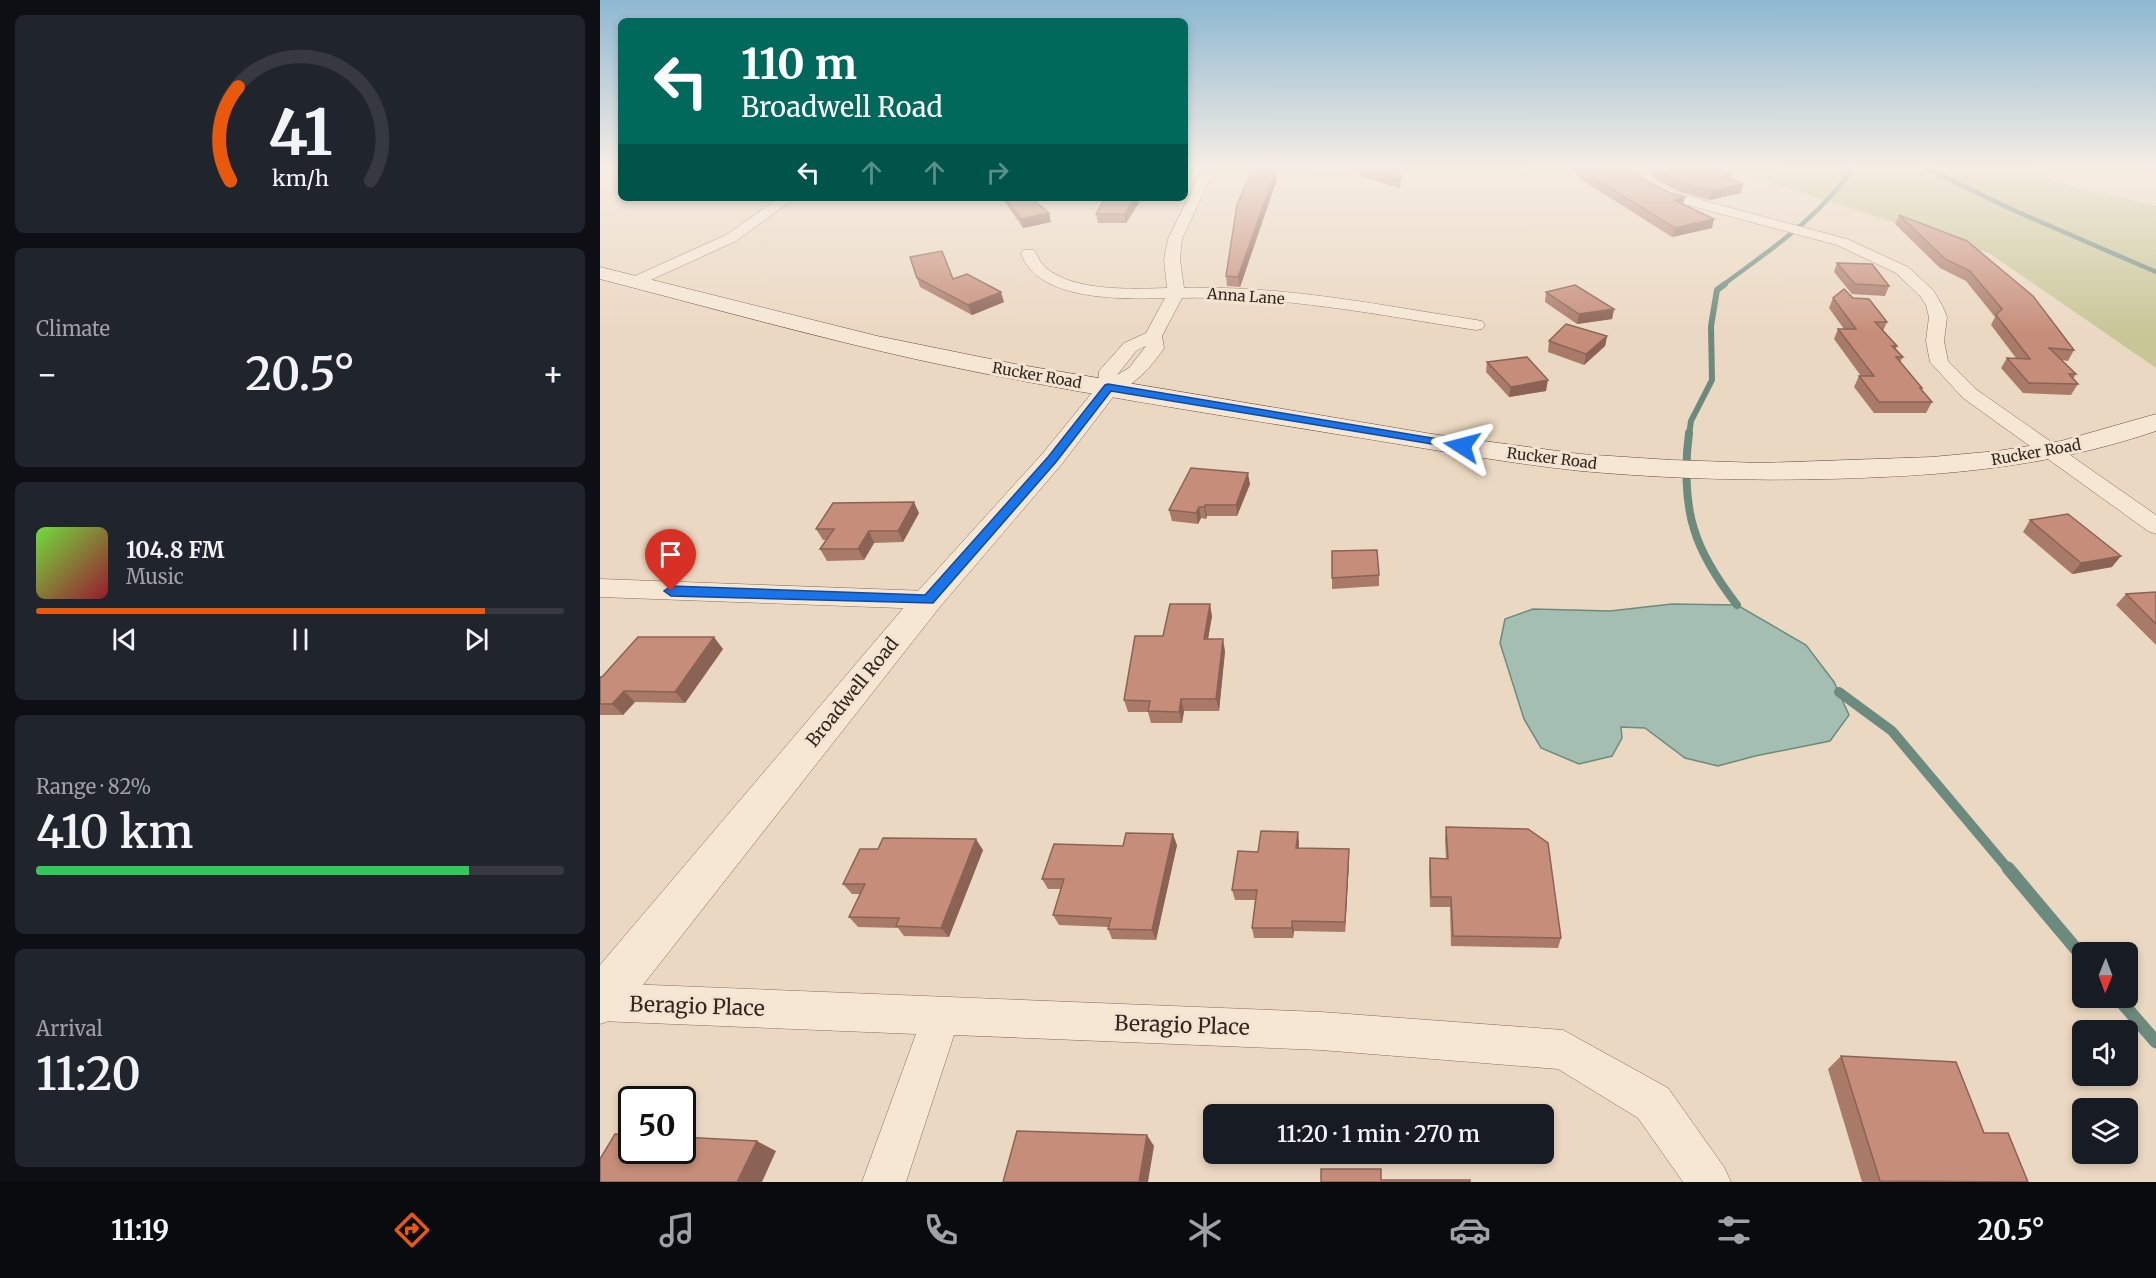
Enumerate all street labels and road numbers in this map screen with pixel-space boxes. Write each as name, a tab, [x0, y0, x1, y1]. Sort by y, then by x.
street label: Anna Lane	[1206, 284, 1286, 308]
street label: Rucker Road	[991, 358, 1083, 392]
street label: Rucker Road	[1990, 435, 2082, 469]
street label: Rucker Road	[1506, 443, 1598, 473]
street label: Broadwell Road	[801, 632, 903, 752]
street label: Beragio Place	[629, 990, 765, 1022]
street label: Beragio Place	[1114, 1009, 1250, 1041]

